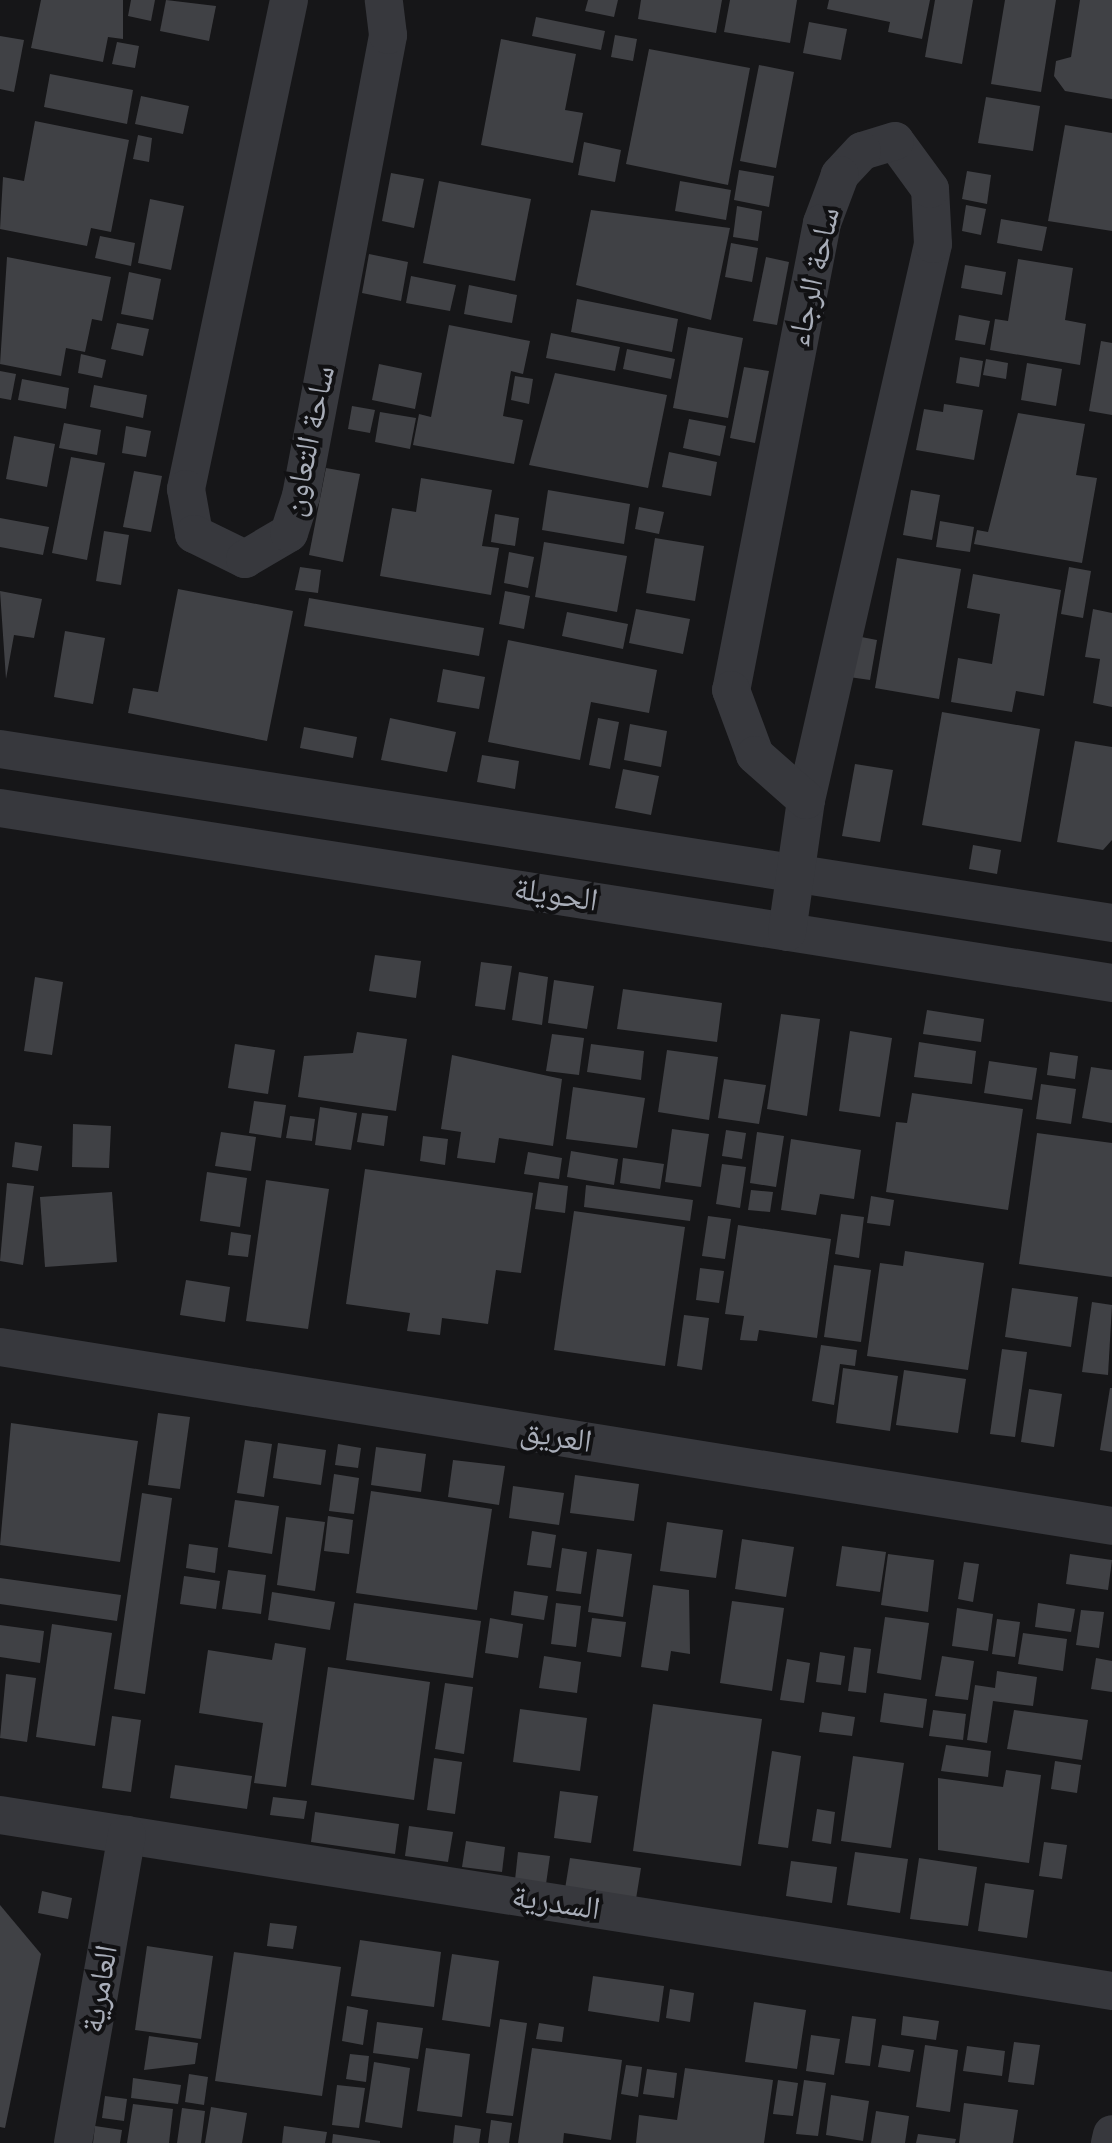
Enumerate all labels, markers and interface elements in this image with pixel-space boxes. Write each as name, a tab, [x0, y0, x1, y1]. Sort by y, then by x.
street label: ساحة الرجاء	[779, 204, 849, 350]
street label: ساحة التعاون	[274, 362, 344, 520]
street label: الحويلة	[512, 869, 600, 921]
street label: العريق	[517, 1412, 595, 1462]
street label: السدرية	[509, 1877, 603, 1929]
street label: العامرية	[73, 1942, 127, 2036]

